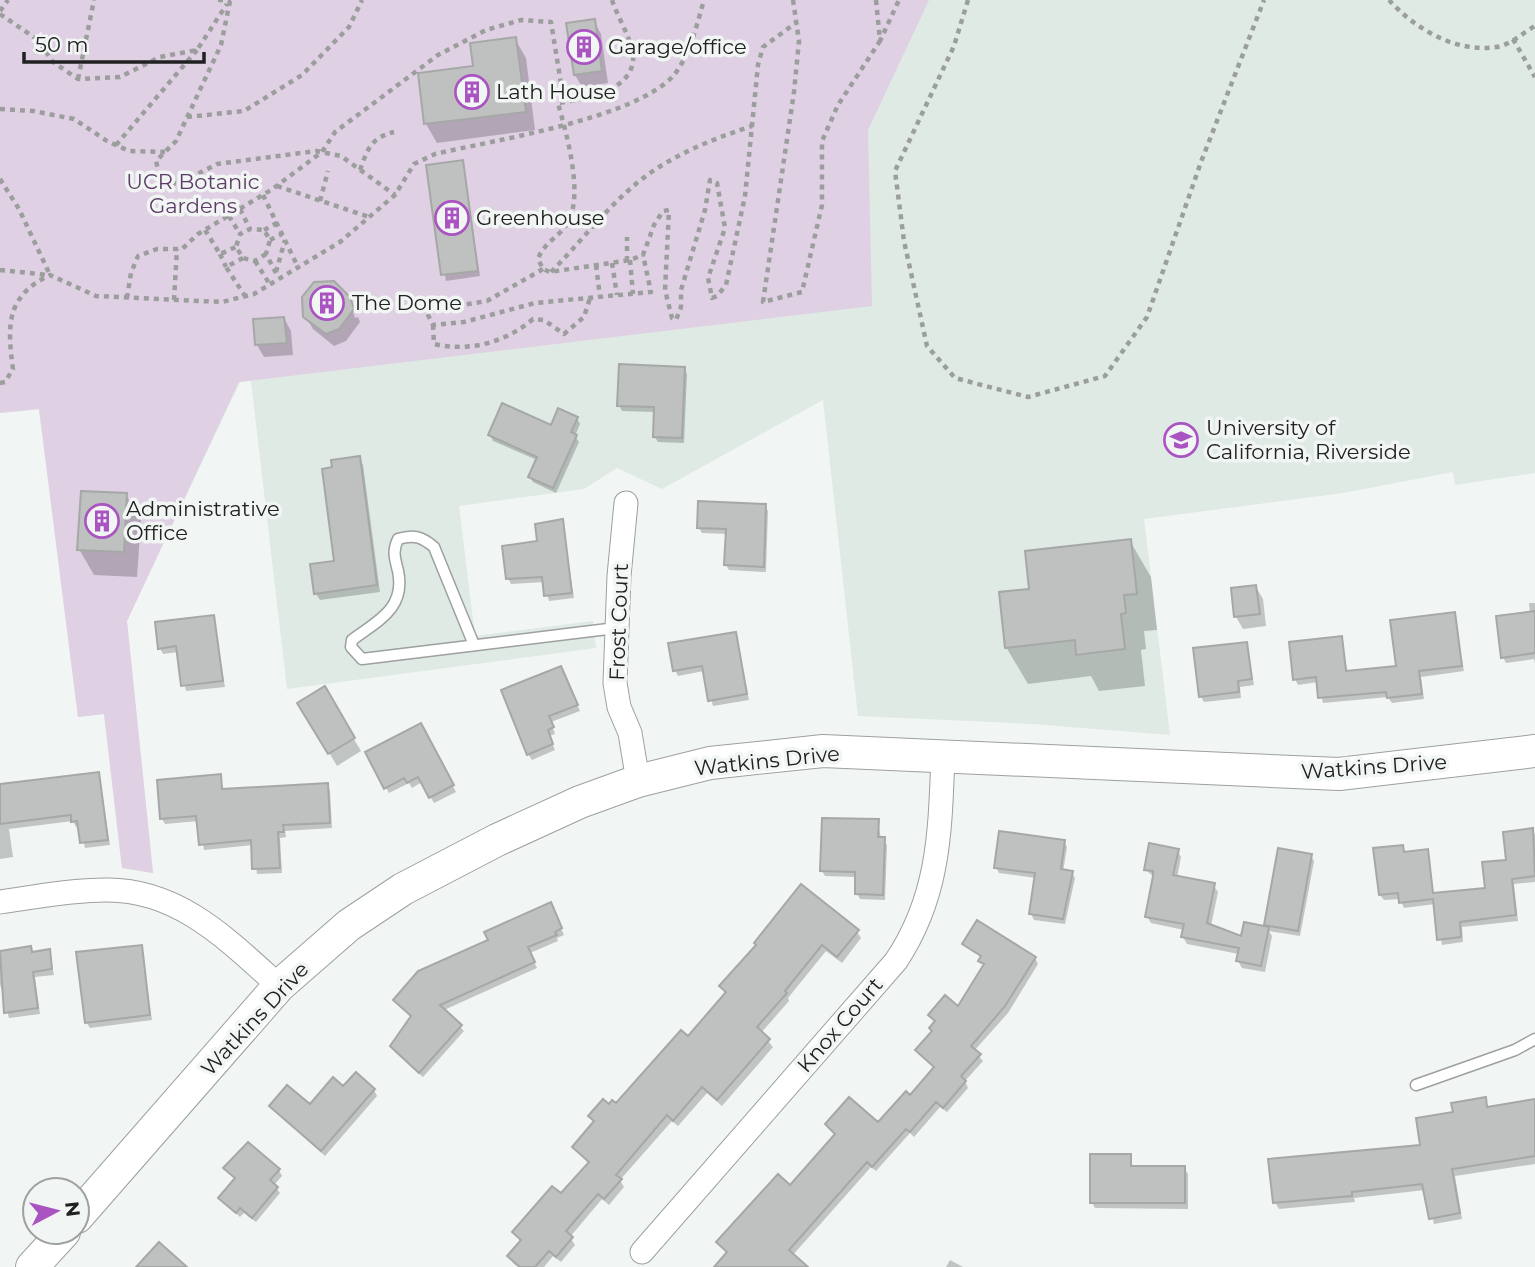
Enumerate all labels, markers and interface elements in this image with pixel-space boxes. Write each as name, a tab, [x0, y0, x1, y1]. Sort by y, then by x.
scale bar	[24, 21, 205, 65]
building icon: Garage/office	[565, 28, 603, 66]
text: 50 m	[35, 32, 89, 57]
place label: Garage/office	[608, 34, 747, 59]
building icon: Lath House	[453, 73, 491, 111]
place label: Lath House	[496, 79, 616, 104]
park label: UCR Botanic Gardens	[126, 169, 260, 218]
building icon: Greenhouse	[433, 199, 471, 237]
place label: Greenhouse	[476, 205, 604, 230]
building icon: The Dome	[308, 284, 346, 322]
place label: The Dome	[352, 290, 462, 315]
place label: University of California, Riverside	[1206, 415, 1411, 464]
school or university icon: University of California, Riverside	[1162, 421, 1200, 459]
place label: Administrative Office	[126, 496, 280, 545]
building icon: Administrative Office	[83, 502, 121, 540]
street label: Frost Court	[604, 563, 633, 681]
street label: Watkins Drive	[693, 740, 841, 781]
street label: Watkins Drive	[1300, 749, 1448, 784]
street label: Watkins Drive	[196, 957, 314, 1081]
street label: Knox Court	[792, 972, 888, 1077]
north arrow	[21, 1176, 91, 1246]
text: N	[60, 1200, 85, 1218]

